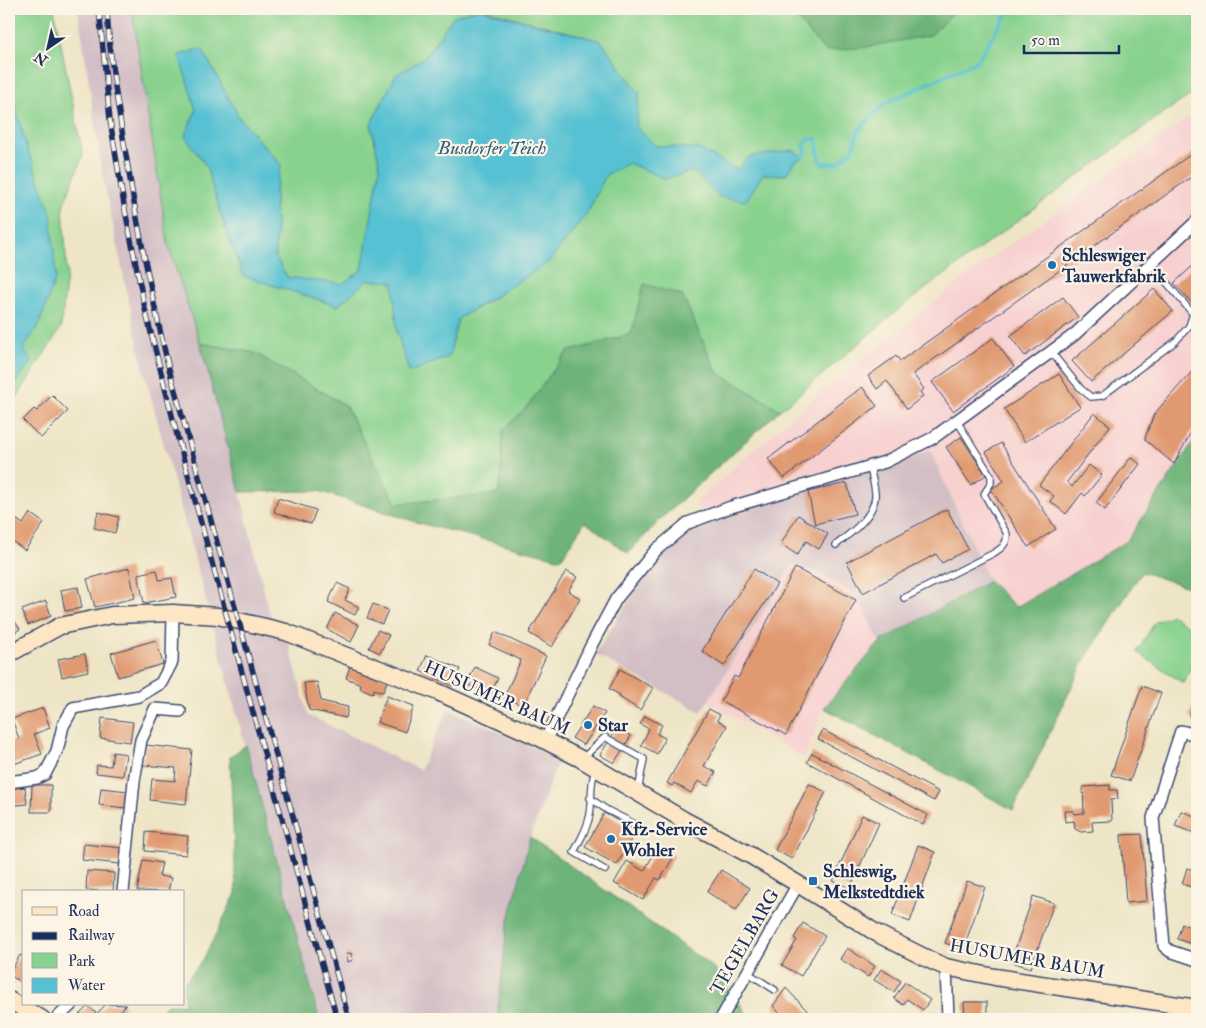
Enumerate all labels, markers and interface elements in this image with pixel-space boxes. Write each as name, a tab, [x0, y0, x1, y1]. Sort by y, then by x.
north arrow	[22, 22, 72, 72]
scale bar	[1024, 22, 1118, 54]
text: 50 m	[1031, 31, 1060, 50]
text: N	[31, 48, 52, 69]
water label: Busdorfer Teich	[437, 136, 546, 160]
place label: Schleswiger Tauwerkfabrik	[1061, 244, 1166, 288]
marker: Schleswiger Tauwerkfabrik	[1046, 259, 1058, 271]
street label: HUSUMER BAUM	[421, 656, 573, 740]
place label: Star	[598, 714, 628, 737]
marker: Star	[582, 719, 594, 731]
place label: Kfz-Service Wohler	[620, 818, 708, 862]
marker: Kfz-Service Wohler	[605, 833, 617, 845]
place label: Schleswig, Melkstedtdiek	[822, 860, 925, 904]
marker: Schleswig, Melkstedtdiek	[807, 875, 819, 887]
street label: TEGELBARG	[705, 885, 785, 999]
legend	[22, 890, 185, 1006]
text: Road	[68, 902, 100, 921]
text: Railway	[68, 926, 115, 945]
street label: HUSUMER BAUM	[948, 934, 1106, 984]
text: Park	[68, 952, 95, 971]
text: Water	[67, 976, 105, 995]

